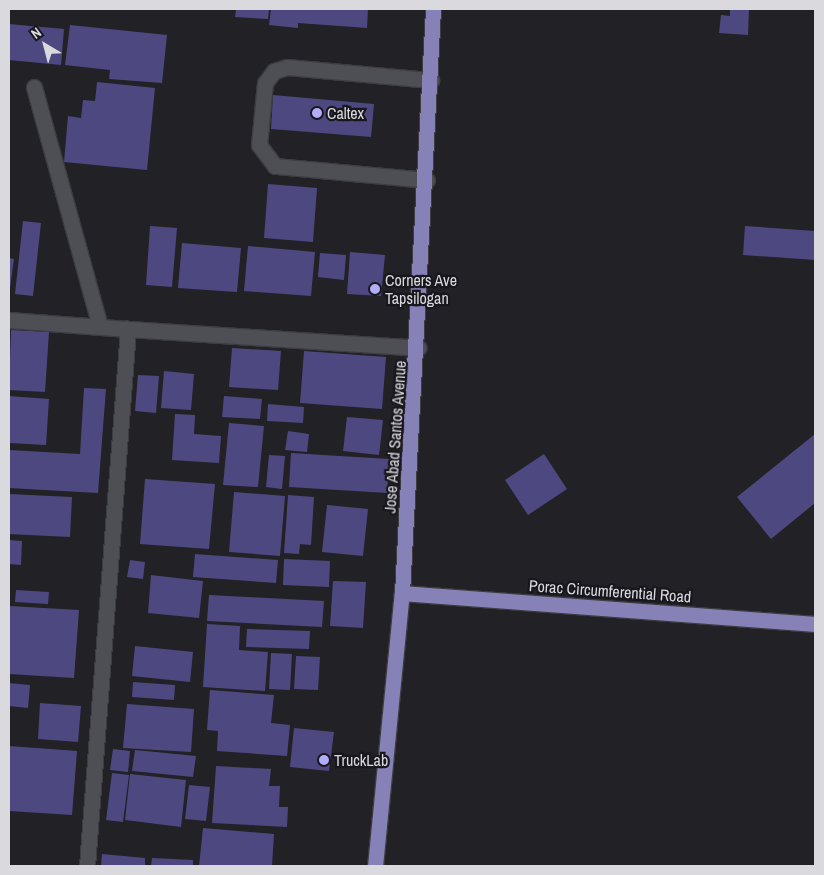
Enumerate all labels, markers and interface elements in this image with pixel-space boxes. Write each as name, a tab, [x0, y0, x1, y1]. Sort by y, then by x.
north arrow	[20, 20, 70, 70]
text: N	[27, 23, 45, 43]
place label: Caltex	[327, 103, 364, 123]
marker: Caltex	[311, 107, 323, 119]
place label: Corners Ave Tapsilogan	[385, 270, 458, 308]
marker: Corners Ave Tapsilogan	[369, 283, 381, 295]
street label: Jose Abad Santos Avenue	[380, 359, 410, 515]
street label: Porac Circumferential Road	[528, 576, 692, 606]
place label: TruckLab	[334, 750, 388, 770]
marker: TruckLab	[318, 754, 330, 766]

